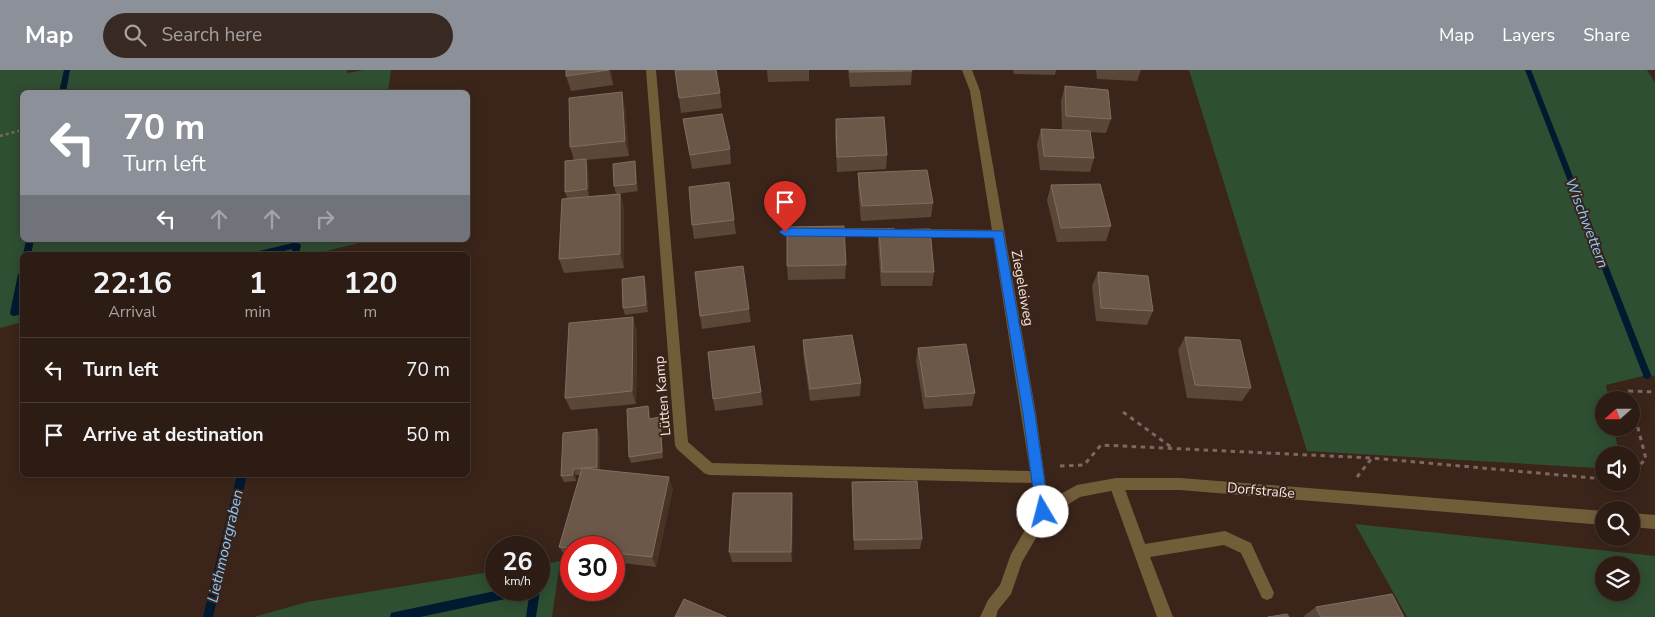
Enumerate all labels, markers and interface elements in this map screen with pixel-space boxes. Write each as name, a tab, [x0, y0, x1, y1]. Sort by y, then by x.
search box	[103, 13, 453, 58]
text: Map	[25, 19, 73, 51]
icon: search	[121, 21, 149, 49]
text: Search here	[161, 22, 262, 48]
text: Map	[1439, 23, 1474, 47]
text: Layers	[1502, 23, 1555, 47]
text: Share	[1583, 23, 1630, 47]
text: 70 m	[123, 104, 205, 151]
icon: left	[40, 110, 105, 175]
text: Turn left	[123, 149, 206, 179]
water label: Wischwettern	[1561, 175, 1613, 271]
pin	[764, 181, 806, 232]
icon: arrive	[771, 188, 799, 216]
icon: left	[152, 205, 180, 233]
icon: ahead	[205, 205, 233, 233]
icon: ahead	[258, 205, 286, 233]
icon: right	[311, 205, 339, 233]
street label: Ziegeleiweg	[1006, 249, 1039, 327]
text: 22:16	[93, 263, 172, 304]
text: 1	[249, 263, 267, 304]
text: 120	[343, 263, 397, 304]
text: Arrival	[108, 301, 156, 323]
text: min	[244, 301, 271, 323]
text: m	[364, 301, 377, 323]
street label: Lütten Kamp	[650, 355, 675, 437]
icon: left	[40, 356, 68, 384]
text: Turn left	[83, 357, 158, 383]
text: 70 m	[406, 357, 450, 383]
north arrow	[1595, 391, 1640, 436]
map controls	[1595, 391, 1640, 601]
icon: arrive	[40, 421, 68, 449]
text: Arrive at destination	[83, 422, 264, 448]
text: 50 m	[406, 422, 450, 448]
button: sound	[1595, 446, 1640, 491]
street label: Dorfstraße	[1226, 478, 1296, 503]
position arrow	[1016, 485, 1068, 537]
water label: Liethmoorgraben	[202, 488, 248, 604]
button: search	[1595, 501, 1640, 546]
speed limit sign: 30	[560, 536, 625, 601]
text: 26	[502, 545, 533, 579]
button: layers	[1595, 556, 1640, 601]
text: km/h	[504, 573, 531, 589]

